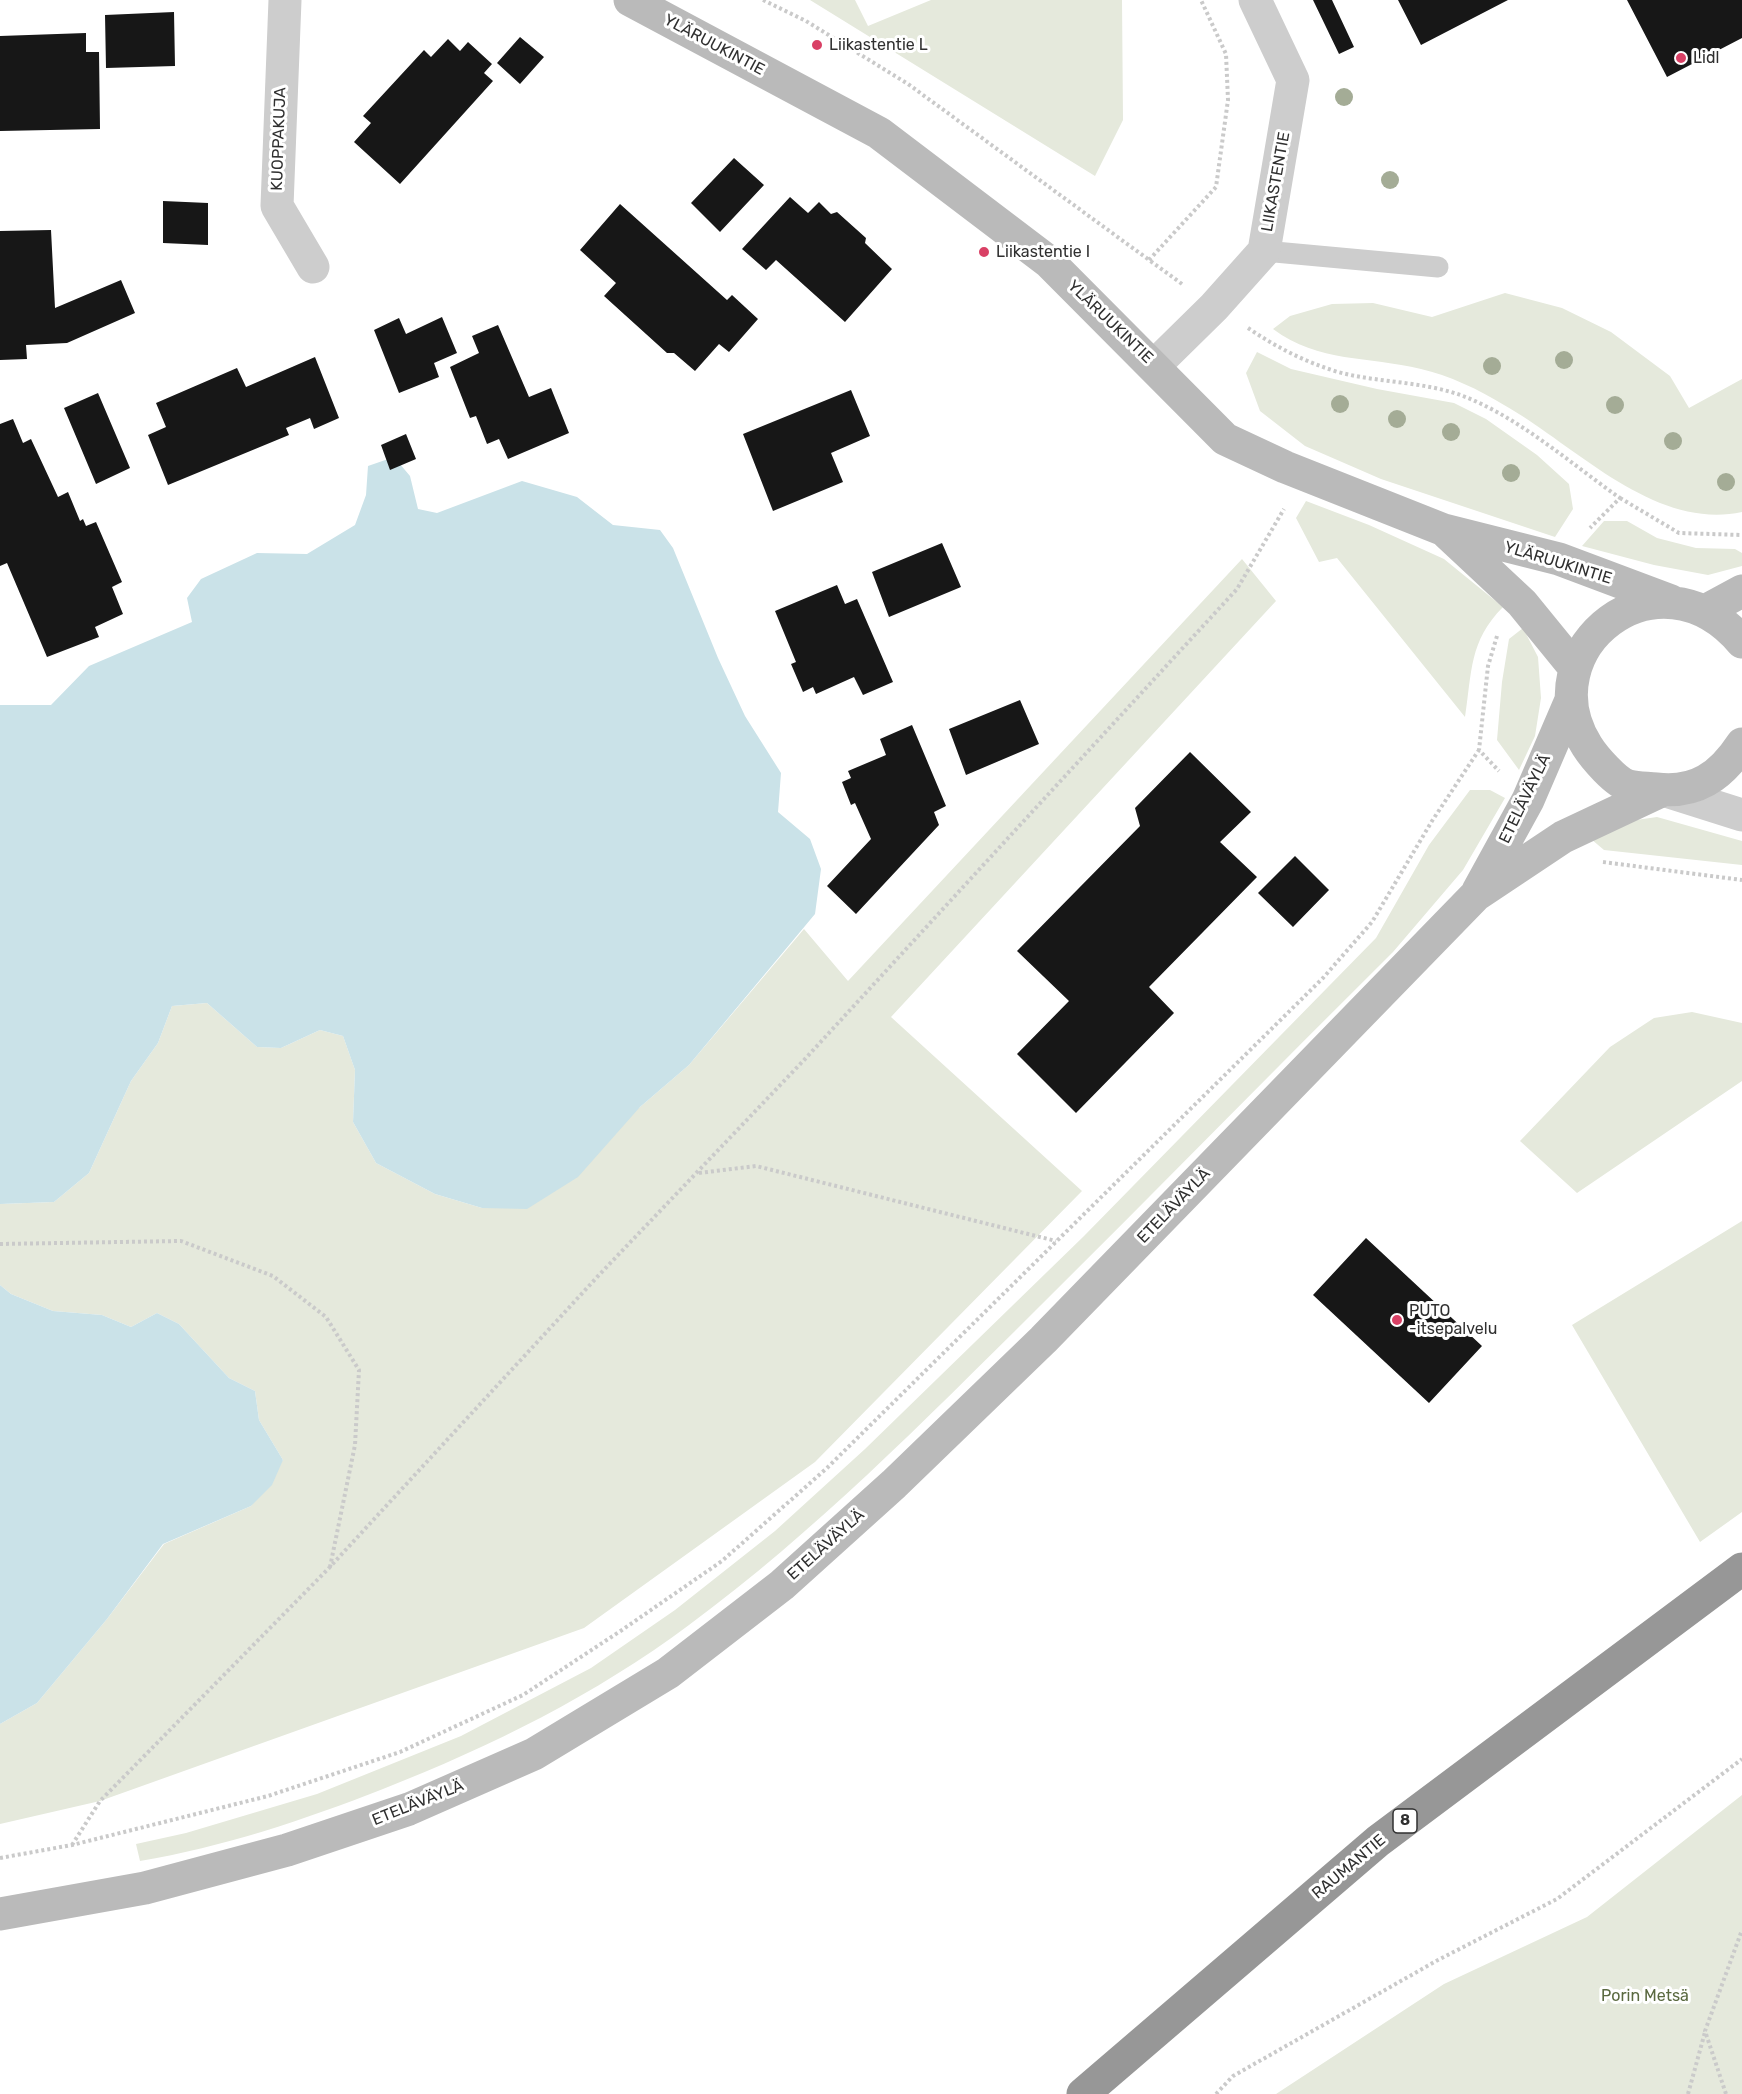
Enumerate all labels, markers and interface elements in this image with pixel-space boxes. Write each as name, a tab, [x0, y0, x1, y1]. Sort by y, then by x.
street label: YLÄRUUKINTIE	[660, 10, 768, 80]
place label: Liikastentie L	[829, 35, 928, 55]
marker: Liikastentie L	[810, 38, 824, 52]
place label: Lidl	[1693, 48, 1719, 68]
marker: Lidl	[1674, 51, 1688, 65]
street label: KUOPPAKUJA	[268, 87, 290, 191]
street label: LIIKASTENTIE	[1258, 131, 1294, 233]
place label: Liikastentie I	[996, 242, 1090, 262]
marker: Liikastentie I	[977, 245, 991, 259]
street label: YLÄRUUKINTIE	[1063, 276, 1157, 368]
street label: YLÄRUUKINTIE	[1502, 538, 1614, 588]
street label: ETELÄVÄYLÄ	[1495, 751, 1555, 847]
street label: ETELÄVÄYLÄ	[1133, 1164, 1215, 1248]
place label: PUTO -itsepalvelu	[1409, 1301, 1497, 1339]
marker: PUTO -itsepalvelu	[1390, 1313, 1404, 1327]
street label: ETELÄVÄYLÄ	[784, 1505, 868, 1585]
street label: ETELÄVÄYLÄ	[369, 1776, 467, 1830]
road number: 8	[1393, 1809, 1417, 1833]
street label: RAUMANTIE	[1308, 1831, 1390, 1903]
park label: Porin Metsä	[1601, 1986, 1689, 2006]

